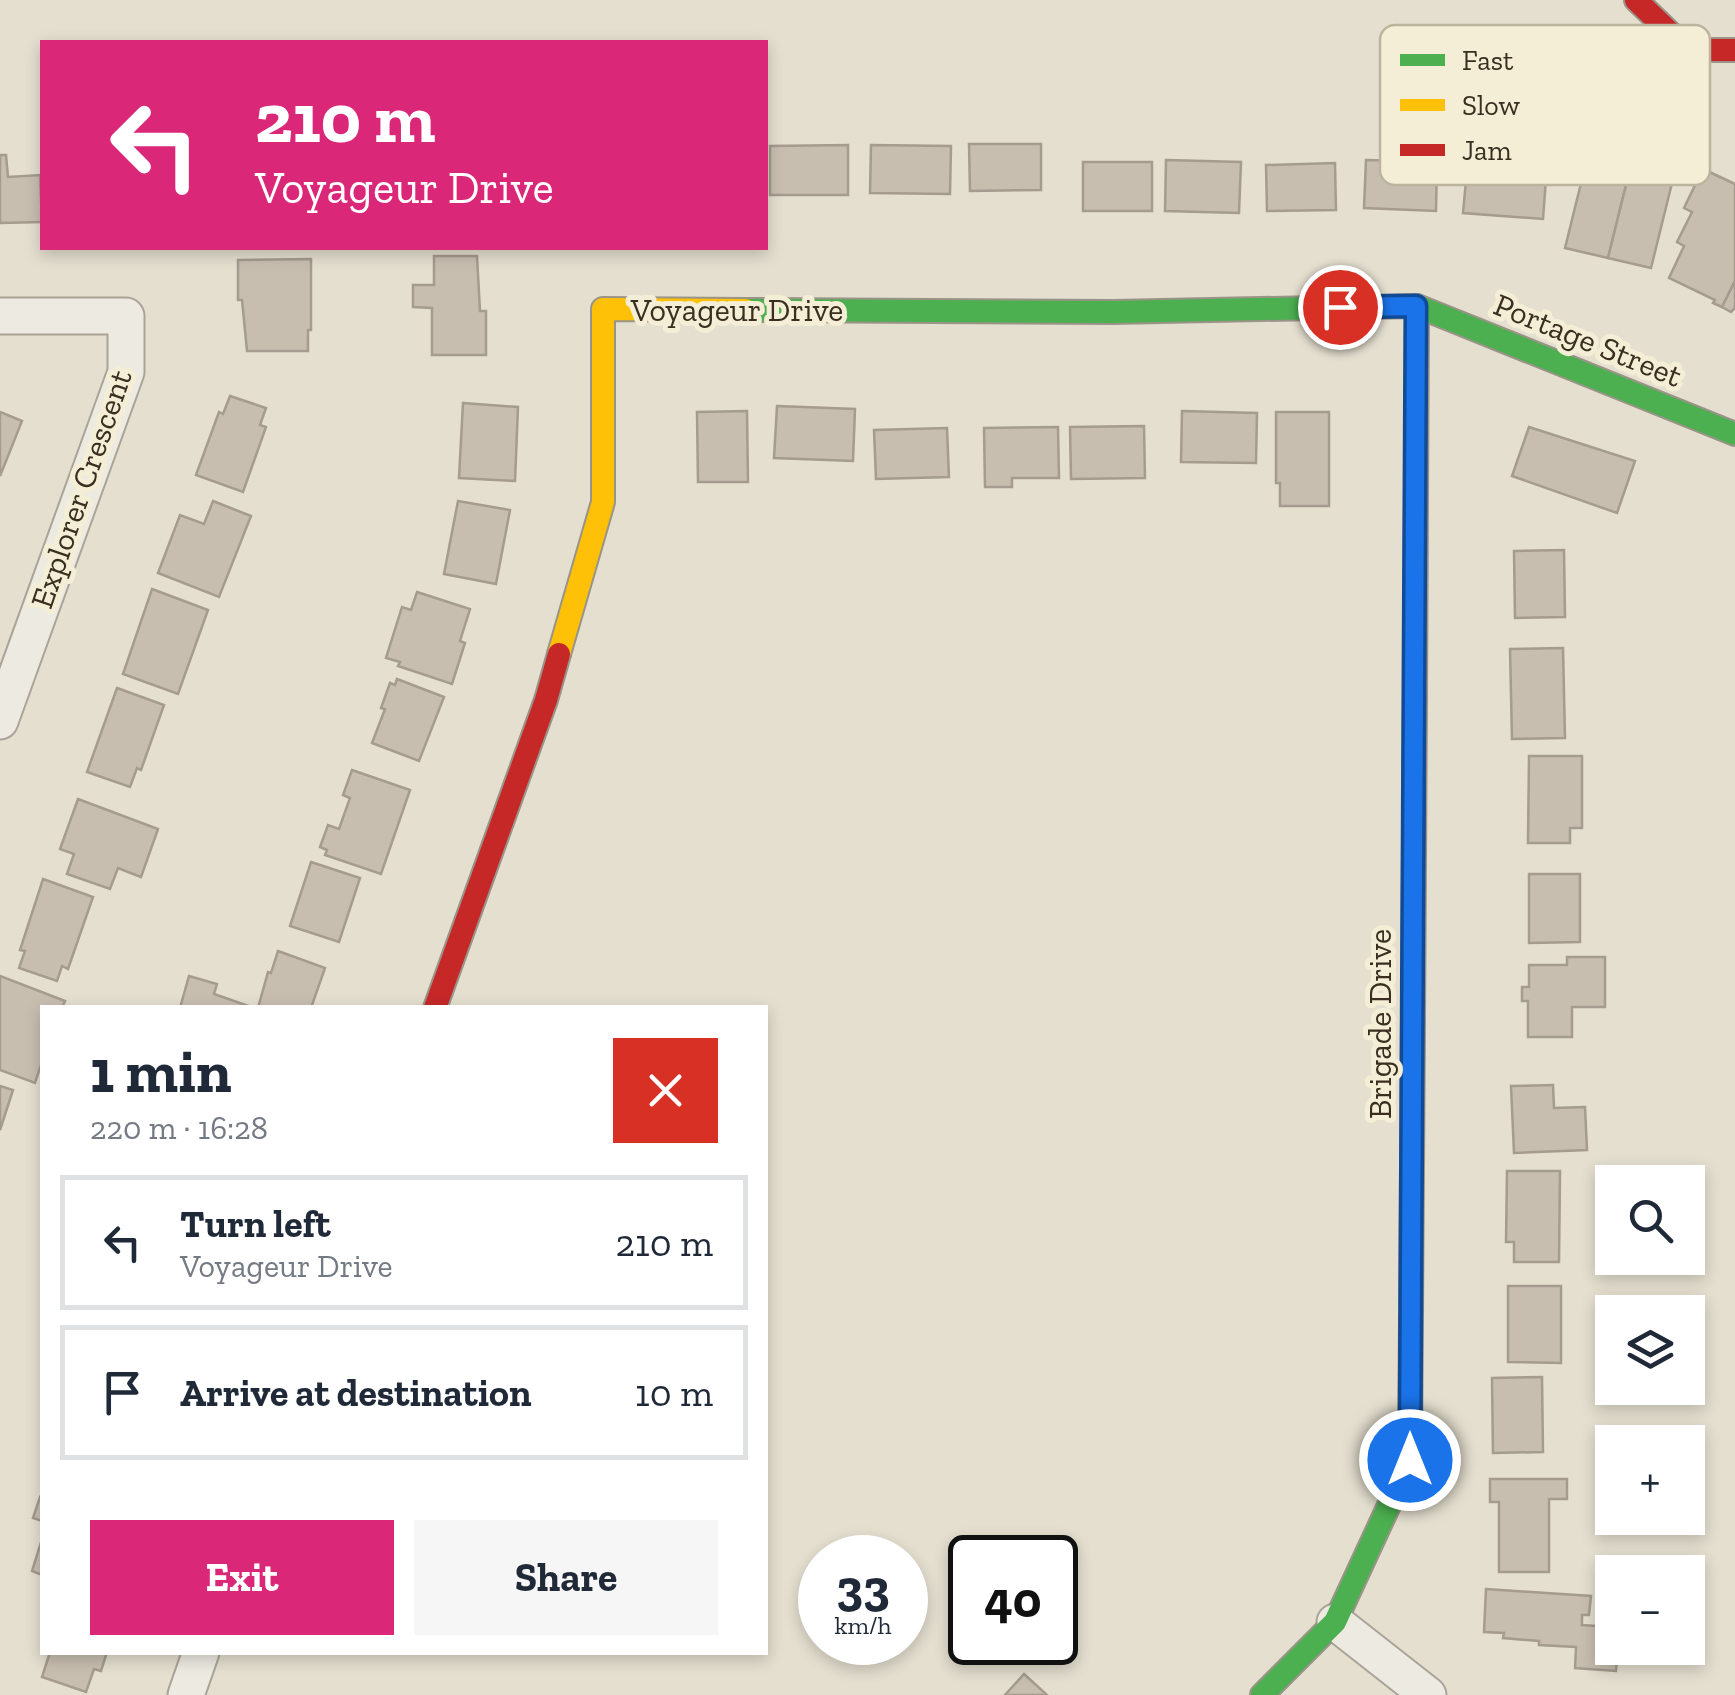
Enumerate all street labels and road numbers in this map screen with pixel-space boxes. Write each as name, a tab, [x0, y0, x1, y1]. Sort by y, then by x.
street label: Portage Street	[1489, 285, 1687, 395]
street label: Voyageur Drive	[630, 291, 843, 329]
street label: Explorer Crescent	[22, 365, 140, 613]
street label: Brigade Drive	[1361, 929, 1399, 1119]

